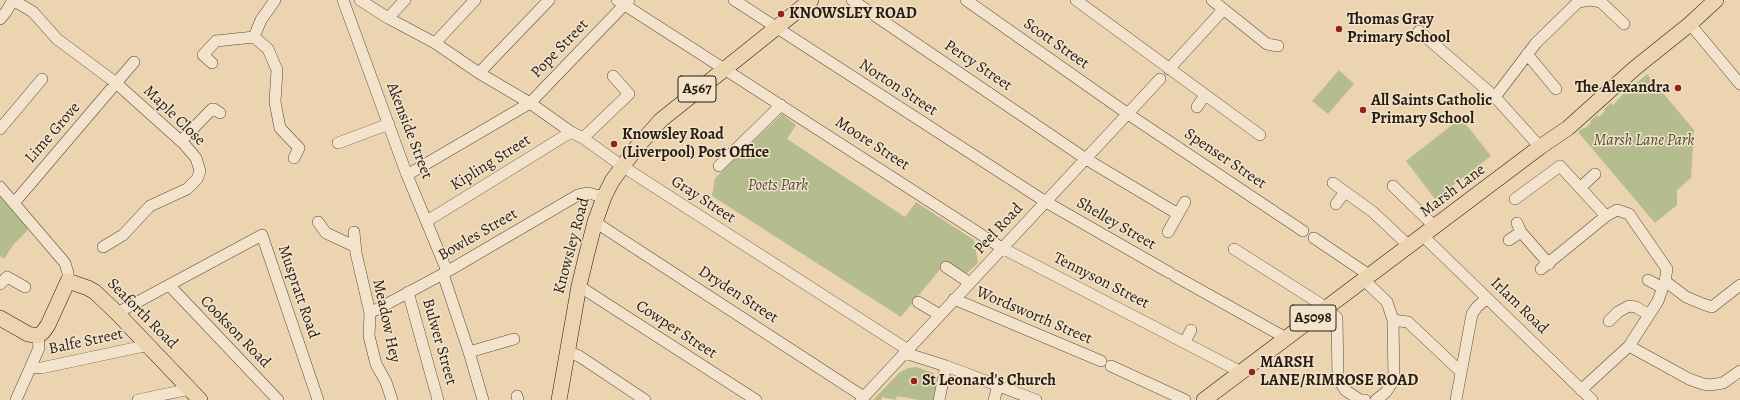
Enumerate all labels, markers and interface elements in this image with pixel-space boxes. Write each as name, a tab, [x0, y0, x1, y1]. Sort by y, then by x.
place label: KNOWSLEY ROAD	[789, 4, 917, 24]
marker: KNOWSLEY ROAD	[776, 9, 786, 19]
place label: Thomas Gray Primary School	[1347, 10, 1450, 48]
street label: Scott Street	[1019, 14, 1093, 74]
street label: Pope Street	[527, 16, 593, 82]
marker: Thomas Gray Primary School	[1334, 24, 1344, 34]
street label: Percy Street	[940, 36, 1016, 96]
street label: Norton Street	[855, 55, 941, 121]
road number: A567	[678, 76, 716, 102]
place label: The Alexandra	[1575, 78, 1670, 98]
street label: Akenside Street	[382, 80, 436, 182]
street label: Maple Close	[139, 82, 209, 150]
marker: The Alexandra	[1673, 83, 1683, 93]
place label: All Saints Catholic Primary School	[1371, 91, 1492, 129]
street label: Lime Grove	[21, 99, 85, 167]
marker: All Saints Catholic Primary School	[1358, 105, 1368, 115]
street label: Moore Street	[831, 113, 913, 175]
street label: Spenser Street	[1180, 124, 1270, 194]
place label: Knowsley Road (Liverpool) Post Office	[622, 125, 769, 163]
street label: Kipling Street	[447, 131, 535, 195]
park label: Marsh Lane Park	[1594, 131, 1694, 151]
marker: Knowsley Road (Liverpool) Post Office	[609, 139, 619, 149]
street label: Marsh Lane	[1417, 160, 1489, 222]
street label: Gray Street	[667, 172, 739, 228]
park label: Poets Park	[748, 176, 808, 196]
street label: Shelley Street	[1073, 194, 1159, 254]
street label: Knowsley Road	[550, 196, 594, 296]
street label: Peel Road	[971, 199, 1027, 259]
street label: Bowles Street	[435, 205, 521, 265]
street label: Muspratt Road	[273, 243, 323, 341]
street label: Tennyson Street	[1050, 249, 1152, 313]
street label: Dryden Street	[694, 262, 782, 328]
street label: Irlam Road	[1486, 274, 1552, 338]
street label: Seaforth Road	[103, 275, 181, 353]
street label: Meadow Hey	[368, 278, 404, 364]
street label: Wordsworth Street	[973, 283, 1095, 349]
street label: Cookson Road	[196, 292, 274, 372]
street label: Bulwer Street	[418, 297, 460, 387]
street label: Cowper Street	[632, 297, 720, 363]
road number: A5098	[1290, 305, 1336, 331]
street label: Balfe Street	[47, 325, 125, 359]
place label: MARSH LANE/RIMROSE ROAD	[1260, 353, 1418, 391]
marker: MARSH LANE/RIMROSE ROAD	[1247, 367, 1257, 377]
place label: St Leonard's Church	[922, 371, 1056, 391]
marker: St Leonard's Church	[909, 376, 919, 386]

